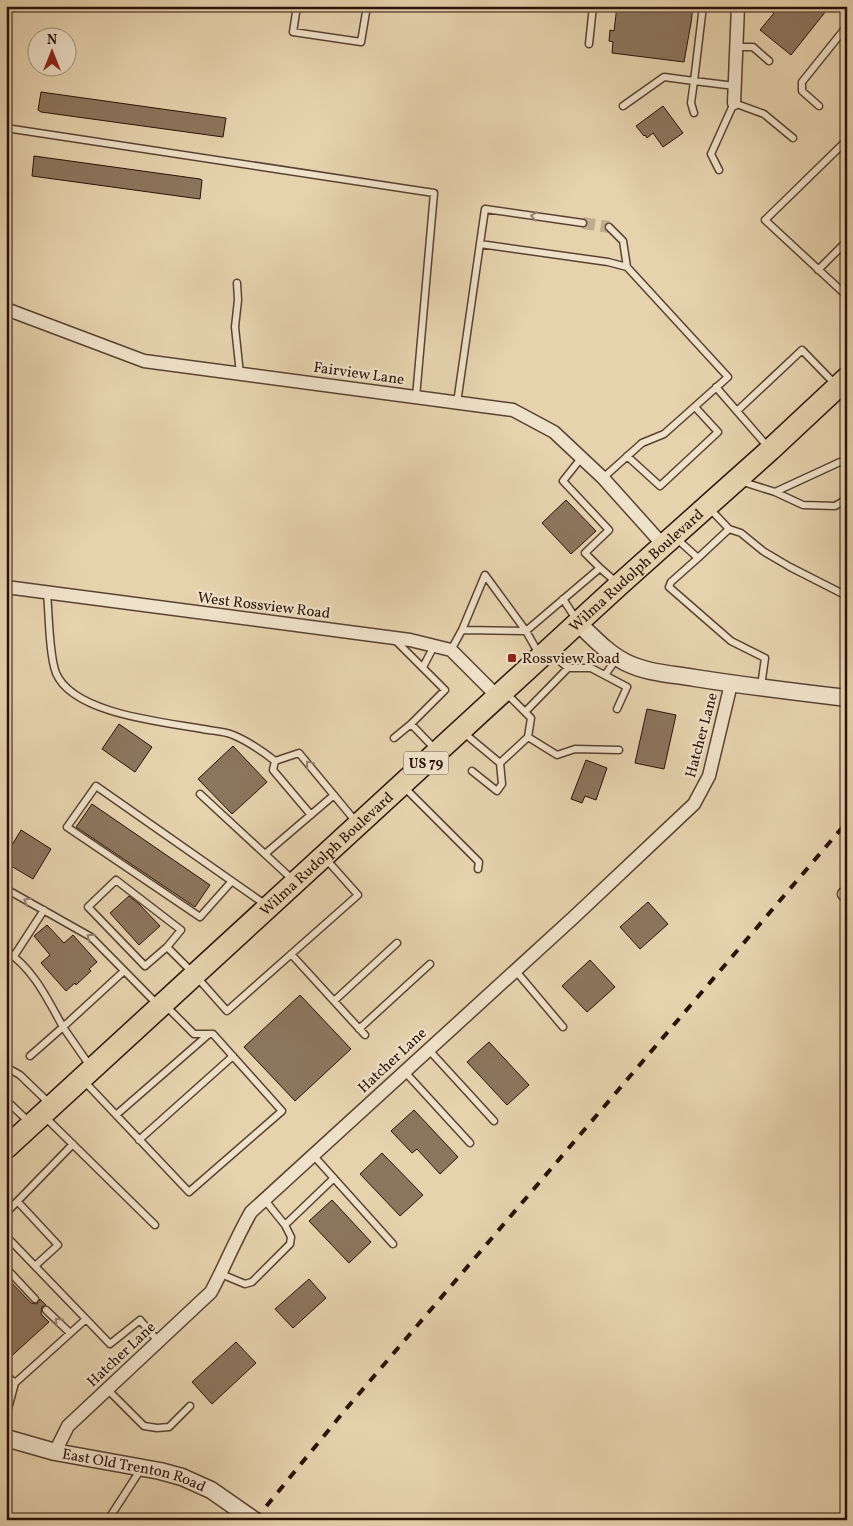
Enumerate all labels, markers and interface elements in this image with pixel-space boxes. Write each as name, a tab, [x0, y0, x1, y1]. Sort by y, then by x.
north arrow	[28, 28, 78, 78]
text: N	[47, 31, 57, 50]
one-way arrow	[530, 211, 538, 222]
street label: Fairview Lane	[312, 358, 406, 391]
street label: Wilma Rudolph Boulevard	[565, 505, 709, 638]
street label: West Rossview Road	[196, 588, 331, 625]
place label: Rossview Road	[522, 649, 620, 670]
marker: Rossview Road	[506, 652, 518, 664]
street label: Hatcher Lane	[681, 691, 724, 780]
road number: US 79	[404, 751, 448, 774]
one-way arrow	[305, 761, 314, 770]
street label: Wilma Rudolph Boulevard	[256, 788, 399, 922]
one-way arrow	[23, 897, 32, 907]
one-way arrow	[86, 934, 95, 943]
street label: Hatcher Lane	[354, 1024, 432, 1099]
one-way arrow	[55, 1318, 64, 1327]
street label: Hatcher Lane	[83, 1318, 161, 1393]
street label: East Old Trenton Road	[60, 1444, 209, 1498]

